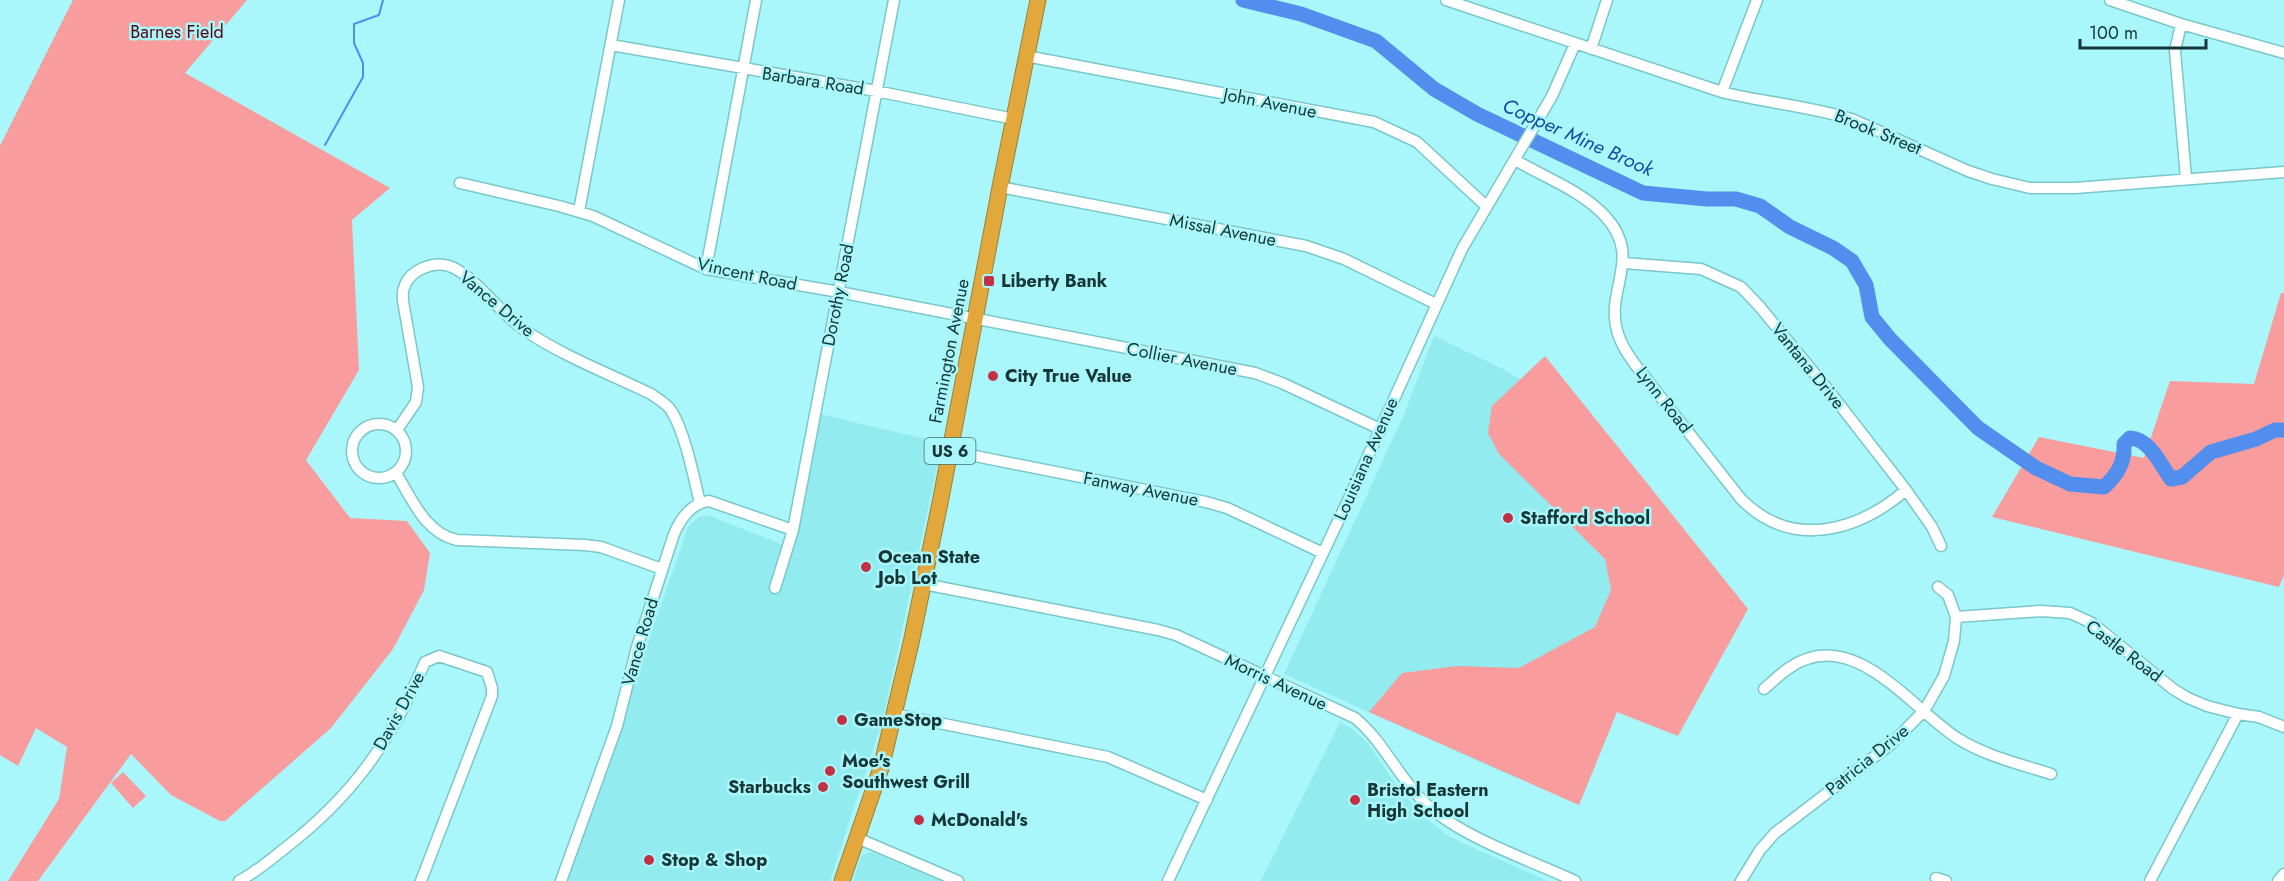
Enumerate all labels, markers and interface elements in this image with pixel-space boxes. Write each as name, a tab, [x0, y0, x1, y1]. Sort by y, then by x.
scale bar	[2080, 12, 2206, 50]
park label: Barnes Field	[130, 19, 224, 45]
text: 100 m	[2089, 20, 2138, 46]
street label: Barbara Road	[760, 60, 866, 102]
street label: John Avenue	[1219, 81, 1319, 125]
water label: Copper Mine Brook	[1498, 91, 1659, 184]
street label: Brook Street	[1831, 103, 1926, 162]
street label: Missal Avenue	[1167, 207, 1279, 253]
street label: Dorothy Road	[815, 242, 861, 348]
street label: Vincent Road	[694, 251, 800, 297]
street label: Vance Drive	[454, 265, 540, 343]
place label: Liberty Bank	[1001, 268, 1108, 294]
marker: Liberty Bank	[982, 274, 996, 288]
street label: Farmington Avenue	[922, 276, 976, 426]
street label: Vantana Drive	[1765, 317, 1851, 415]
street label: Collier Avenue	[1125, 336, 1239, 382]
street label: Lynn Road	[1630, 361, 1698, 439]
place label: City True Value	[1005, 363, 1132, 389]
marker: City True Value	[986, 369, 1000, 383]
street label: Louisiana Avenue	[1327, 393, 1405, 525]
road number: US 6	[924, 438, 976, 464]
street label: Fanway Avenue	[1081, 465, 1201, 513]
place label: Stafford School	[1520, 505, 1650, 531]
marker: Stafford School	[1501, 511, 1515, 525]
place label: Ocean State Job Lot	[875, 544, 980, 591]
marker: Ocean State Job Lot	[859, 560, 873, 574]
street label: Vance Road	[615, 595, 665, 689]
street label: Castle Road	[2080, 613, 2168, 689]
street label: Morris Avenue	[1221, 647, 1331, 717]
street label: Davis Drive	[367, 667, 431, 755]
place label: GameStop	[854, 707, 942, 733]
marker: GameStop	[835, 713, 849, 727]
street label: Patricia Drive	[1820, 718, 1914, 802]
place label: Moe's Southwest Grill	[842, 748, 970, 795]
marker: Moe's Southwest Grill	[823, 764, 837, 778]
place label: Starbucks	[728, 774, 811, 800]
place label: Bristol Eastern High School	[1367, 777, 1489, 824]
marker: Starbucks	[816, 780, 830, 794]
marker: Bristol Eastern High School	[1348, 793, 1362, 807]
place label: McDonald's	[931, 807, 1028, 833]
marker: McDonald's	[912, 813, 926, 827]
place label: Stop & Shop	[661, 847, 767, 873]
marker: Stop & Shop	[642, 853, 656, 867]

